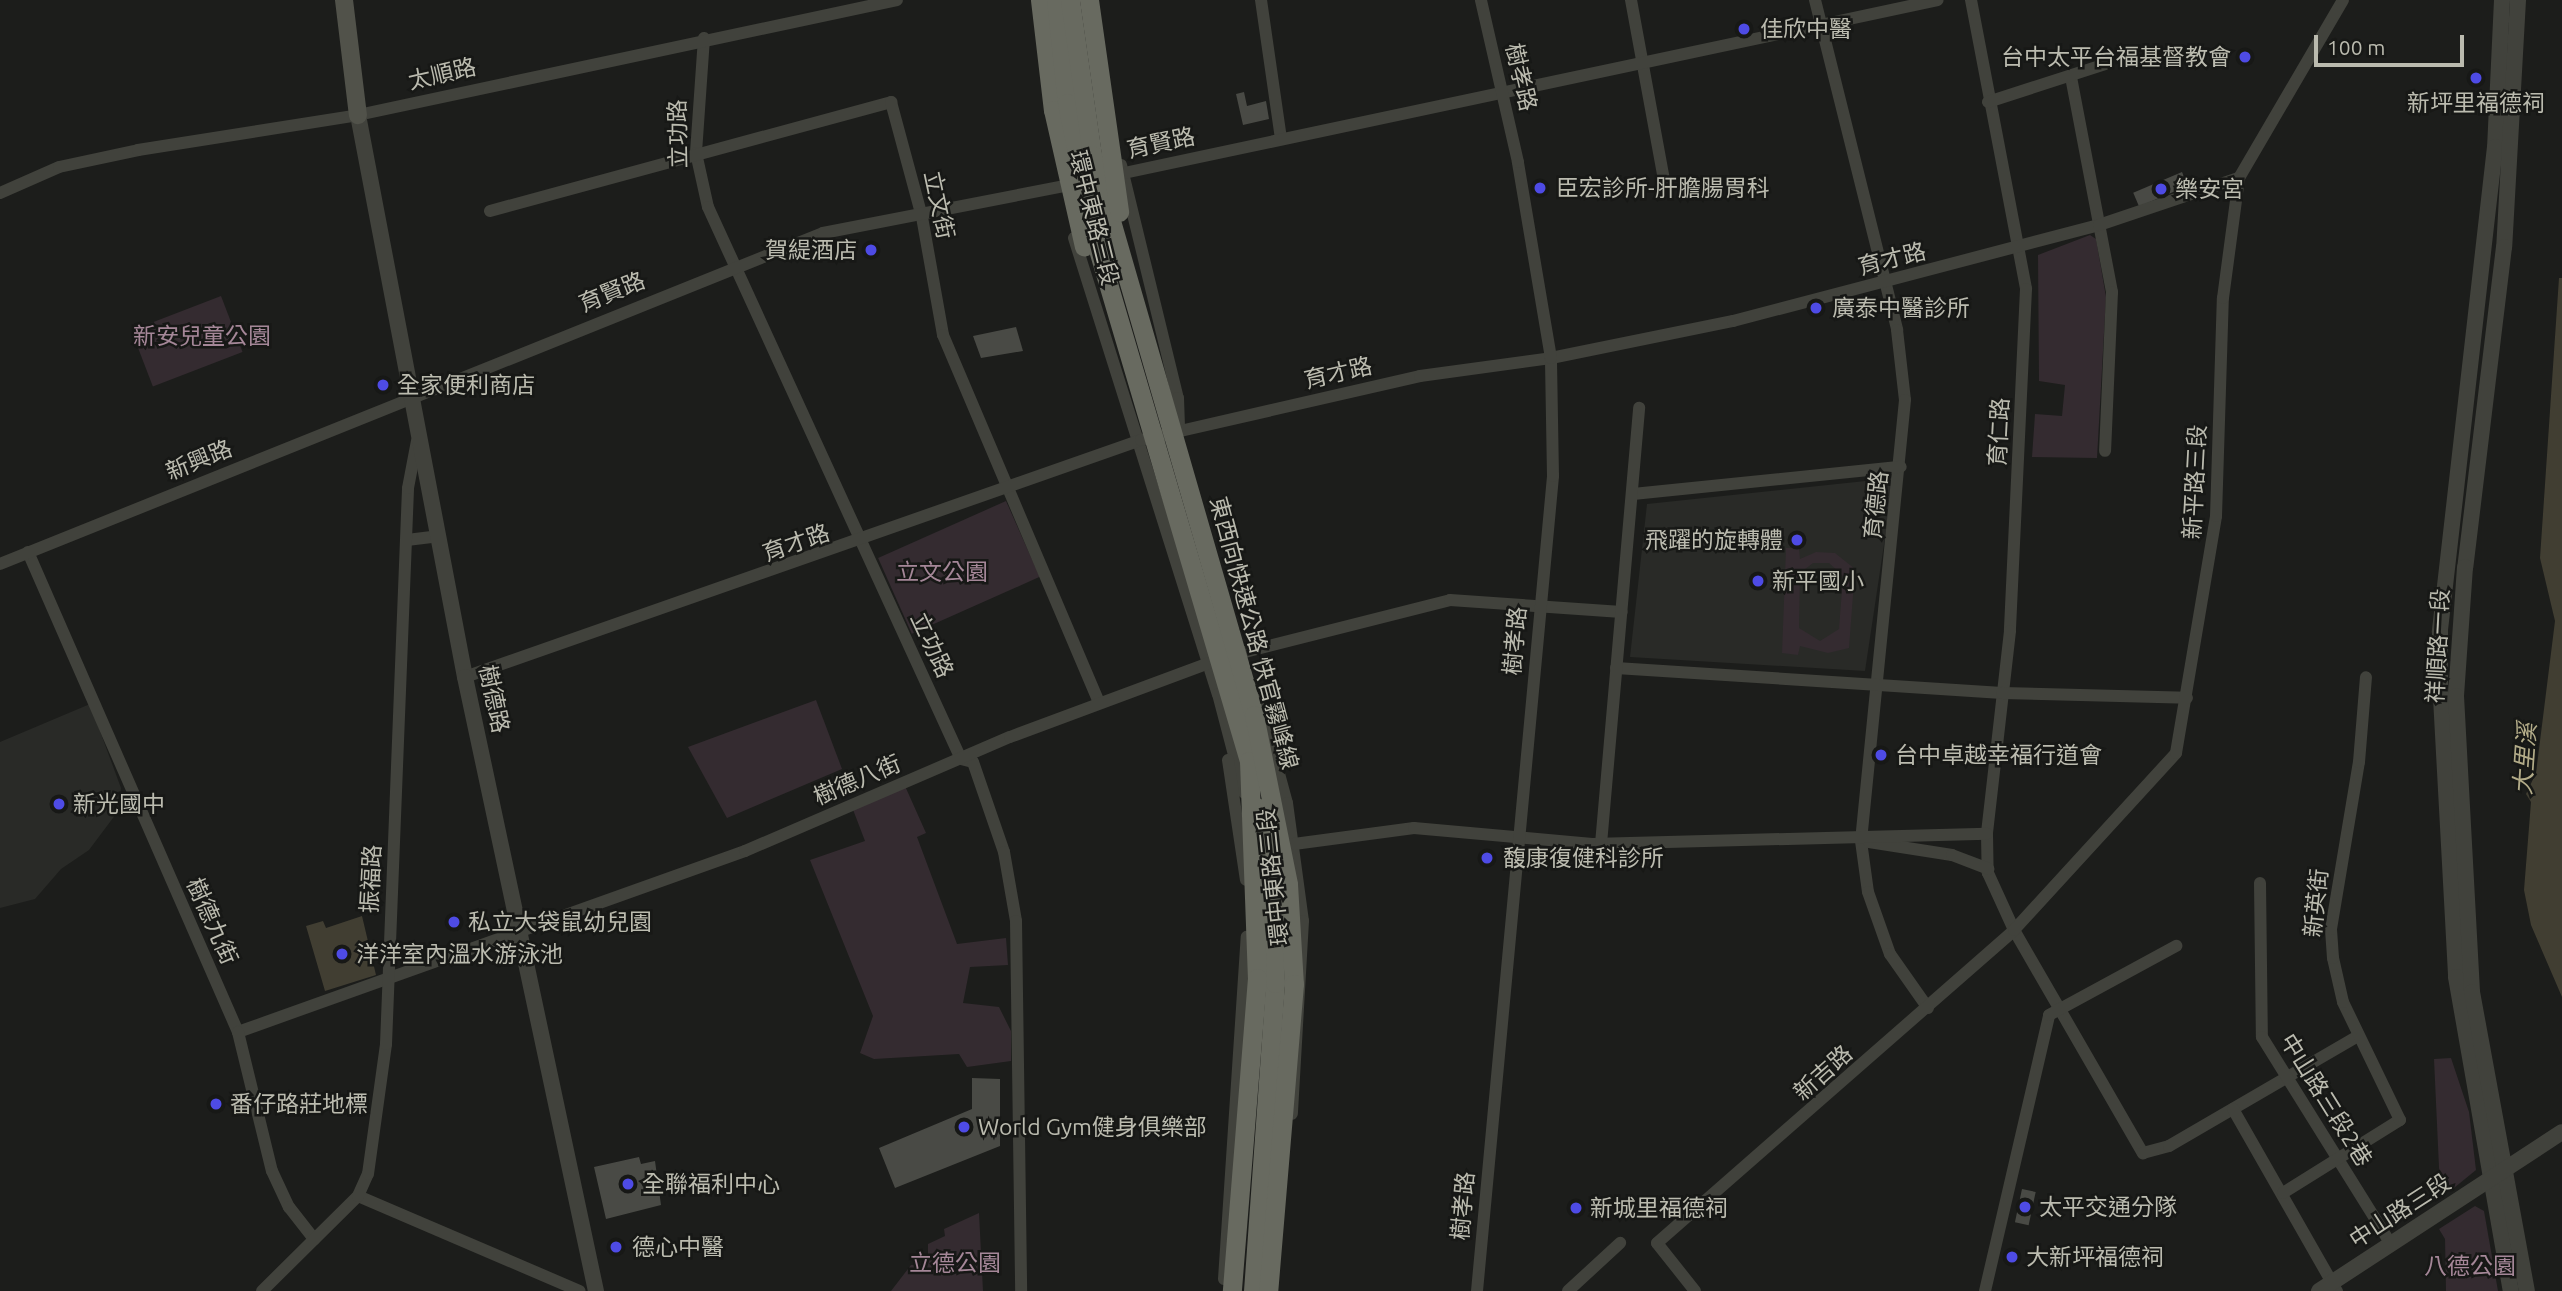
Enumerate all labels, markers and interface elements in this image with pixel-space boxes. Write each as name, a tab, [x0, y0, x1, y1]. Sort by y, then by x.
place label: 佳欣中醫	[1760, 15, 1852, 43]
marker: 佳欣中醫	[1734, 19, 1754, 39]
scale bar	[2317, 21, 2468, 65]
text: 100 m	[2327, 35, 2385, 59]
street label: 樹孝路	[1500, 40, 1542, 114]
place label: 台中太平台福基督教會	[2001, 43, 2231, 71]
marker: 台中太平台福基督教會	[2237, 49, 2253, 65]
street label: 太順路	[405, 53, 479, 95]
marker: 新坪里福德祠	[2468, 70, 2484, 86]
place label: 新坪里福德祠	[2407, 89, 2545, 117]
street label: 立功路	[664, 99, 692, 169]
street label: 育賢路	[1124, 122, 1198, 164]
street label: 環中東路三段	[1064, 148, 1124, 288]
street label: 立文街	[918, 168, 960, 242]
place label: 臣宏診所-肝膽腸胃科	[1556, 174, 1770, 202]
place label: 樂安宮	[2175, 175, 2244, 203]
marker: 臣宏診所-肝膽腸胃科	[1530, 178, 1550, 198]
marker: 樂安宮	[2153, 181, 2169, 197]
place label: 賀緹酒店	[765, 236, 857, 264]
street label: 育才路	[1855, 237, 1929, 281]
marker: 賀緹酒店	[863, 242, 879, 258]
street label: 育賢路	[575, 266, 649, 318]
place label: 廣泰中醫診所	[1832, 294, 1970, 322]
marker: 廣泰中醫診所	[1806, 298, 1826, 318]
park label: 新安兒童公園	[133, 322, 271, 350]
street label: 育才路	[1301, 352, 1375, 394]
place label: 全家便利商店	[397, 371, 535, 399]
marker: 全家便利商店	[375, 377, 391, 393]
street label: 育仁路	[1983, 397, 2015, 467]
street label: 新平路三段	[2178, 424, 2212, 540]
street label: 新興路	[162, 434, 236, 486]
street label: 育德路	[1859, 469, 1893, 541]
street label: 東西向快速公路 快官霧峰線	[1204, 494, 1304, 772]
street label: 育才路	[759, 519, 833, 567]
place label: 飛躍的旋轉體	[1645, 526, 1783, 554]
marker: 飛躍的旋轉體	[1789, 532, 1805, 548]
park label: 立文公園	[896, 558, 988, 586]
place label: 新平國小	[1772, 567, 1864, 595]
marker: 新平國小	[1750, 573, 1766, 589]
street label: 祥順路一段	[2421, 588, 2455, 704]
street label: 樹孝路	[1498, 605, 1532, 677]
street label: 立功路	[905, 608, 959, 682]
street label: 樹德路	[473, 662, 515, 736]
water label: 大里溪	[2508, 722, 2542, 796]
place label: 台中卓越幸福行道會	[1895, 741, 2102, 769]
marker: 台中卓越幸福行道會	[1873, 747, 1889, 763]
street label: 樹德八街	[809, 749, 905, 811]
place label: 新光國中	[73, 790, 165, 818]
marker: 新光國中	[51, 796, 67, 812]
street label: 環中東路三段	[1252, 807, 1294, 947]
street label: 振福路	[355, 844, 387, 914]
place label: 馥康復健科診所	[1503, 844, 1664, 872]
marker: 馥康復健科診所	[1477, 848, 1497, 868]
street label: 新英街	[2299, 867, 2333, 939]
street label: 樹德九街	[181, 873, 243, 969]
place label: 私立大袋鼠幼兒園	[468, 908, 652, 936]
marker: 私立大袋鼠幼兒園	[446, 914, 462, 930]
place label: 洋洋室內溫水游泳池	[356, 940, 563, 968]
marker: 洋洋室內溫水游泳池	[334, 946, 350, 962]
street label: 中山路三段2巷	[2274, 1029, 2378, 1171]
street label: 新吉路	[1788, 1040, 1858, 1106]
place label: 番仔路莊地標	[230, 1090, 368, 1118]
marker: 番仔路莊地標	[208, 1096, 224, 1112]
place label: World Gym健身俱樂部	[978, 1113, 1207, 1141]
marker: World Gym健身俱樂部	[956, 1119, 972, 1135]
street label: 中山路三段	[2344, 1168, 2456, 1254]
place label: 全聯福利中心	[642, 1170, 780, 1198]
street label: 樹孝路	[1446, 1170, 1480, 1242]
marker: 全聯福利中心	[620, 1176, 636, 1192]
place label: 太平交通分隊	[2039, 1193, 2177, 1221]
place label: 新城里福德祠	[1590, 1194, 1728, 1222]
marker: 太平交通分隊	[2017, 1199, 2033, 1215]
marker: 新城里福德祠	[1568, 1200, 1584, 1216]
place label: 德心中醫	[632, 1233, 724, 1261]
marker: 德心中醫	[606, 1237, 626, 1257]
place label: 大新坪福德祠	[2026, 1243, 2164, 1271]
park label: 立德公園	[909, 1249, 1001, 1277]
marker: 大新坪福德祠	[2004, 1249, 2020, 1265]
park label: 八德公園	[2424, 1252, 2516, 1280]

